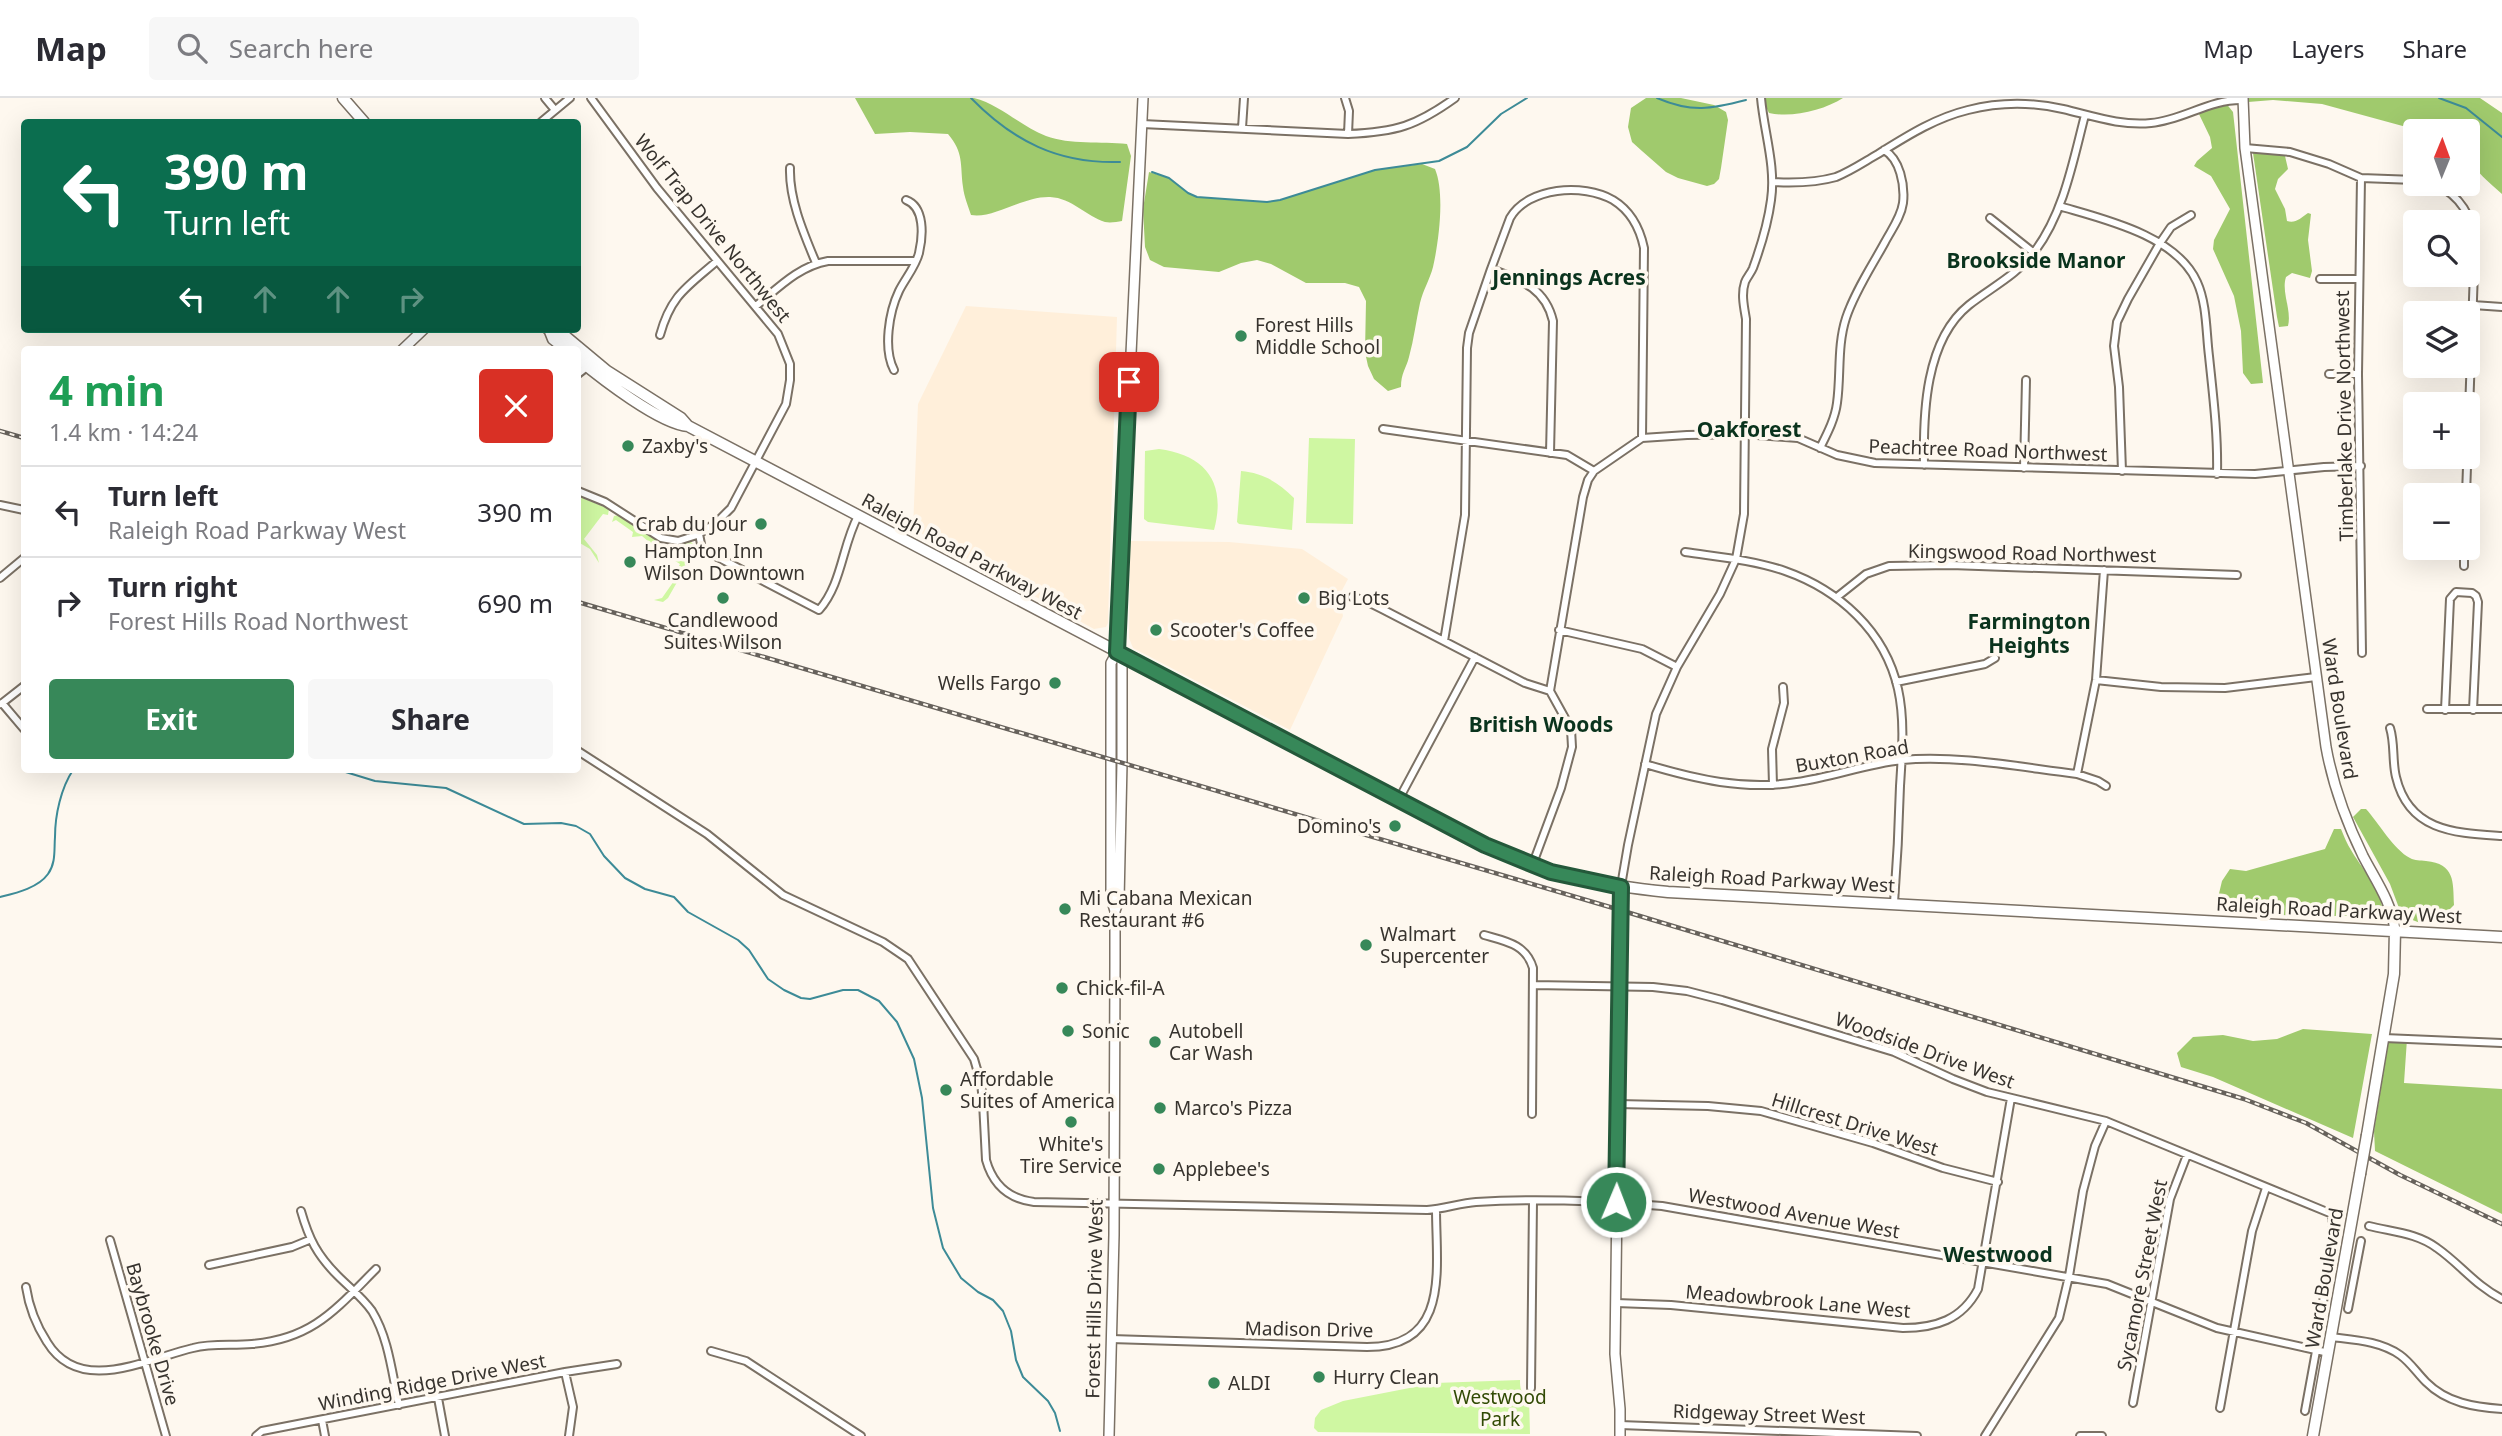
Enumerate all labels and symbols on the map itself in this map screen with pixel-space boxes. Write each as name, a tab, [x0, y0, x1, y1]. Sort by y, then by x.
north arrow	[2403, 119, 2480, 196]
street label: Wolf Trap Drive Northwest	[629, 128, 797, 328]
district label: Brookside Manor	[1947, 246, 2126, 274]
district label: Jennings Acres	[1490, 263, 1646, 291]
street label: Timberlake Drive Northwest	[2329, 290, 2359, 542]
place label: Forest Hills Middle School	[1255, 312, 1380, 360]
marker: Forest Hills Middle School	[1233, 328, 1249, 344]
pin	[1099, 352, 1159, 412]
district label: Oakforest	[1697, 415, 1801, 443]
place label: Zaxby's	[642, 433, 708, 459]
street label: Peachtree Road Northwest	[1868, 433, 2108, 467]
marker: Zaxby's	[620, 438, 636, 454]
street label: Raleigh Road Parkway West	[857, 487, 1087, 625]
place label: Crab du Jour	[636, 511, 747, 537]
marker: Crab du Jour	[753, 516, 769, 532]
place label: Hampton Inn Wilson Downtown	[644, 538, 805, 586]
street label: Kingswood Road Northwest	[1908, 538, 2157, 568]
marker: Hampton Inn Wilson Downtown	[622, 554, 638, 570]
place label: Big Lots	[1318, 585, 1389, 611]
marker: Candlewood Suites Wilson	[715, 590, 731, 606]
marker: Big Lots	[1296, 590, 1312, 606]
place label: Candlewood Suites Wilson	[664, 607, 782, 655]
district label: Farmington Heights	[1967, 607, 2091, 659]
place label: Scooter's Coffee	[1170, 617, 1314, 643]
marker: Scooter's Coffee	[1148, 622, 1164, 638]
street label: Ward Boulevard	[2316, 637, 2364, 781]
place label: Wells Fargo	[938, 670, 1041, 696]
marker: Wells Fargo	[1047, 675, 1063, 691]
district label: British Woods	[1469, 710, 1613, 738]
street label: Buxton Road	[1793, 733, 1911, 779]
place label: Domino's	[1297, 813, 1381, 839]
marker: Domino's	[1387, 818, 1403, 834]
street label: Raleigh Road Parkway West	[1648, 860, 1896, 898]
place label: Mi Cabana Mexican Restaurant #6	[1079, 885, 1252, 933]
street label: Raleigh Road Parkway West	[2215, 891, 2463, 929]
marker: Mi Cabana Mexican Restaurant #6	[1057, 901, 1073, 917]
place label: Walmart Supercenter	[1380, 921, 1489, 969]
marker: Walmart Supercenter	[1358, 937, 1374, 953]
place label: Chick-fil-A	[1076, 975, 1165, 1001]
marker: Chick-fil-A	[1054, 980, 1070, 996]
street label: Woodside Drive West	[1832, 1005, 2018, 1095]
place label: Sonic	[1082, 1018, 1130, 1044]
place label: Autobell Car Wash	[1169, 1018, 1253, 1066]
marker: Sonic	[1060, 1023, 1076, 1039]
marker: Autobell Car Wash	[1147, 1034, 1163, 1050]
place label: Affordable Suites of America	[960, 1066, 1115, 1114]
marker: Affordable Suites of America	[938, 1082, 954, 1098]
street label: Hillcrest Drive West	[1769, 1086, 1942, 1162]
place label: Marco's Pizza	[1174, 1095, 1292, 1121]
marker: Marco's Pizza	[1152, 1100, 1168, 1116]
marker: White's Tire Service	[1063, 1114, 1079, 1130]
place label: White's Tire Service	[1020, 1131, 1122, 1179]
place label: Applebee's	[1173, 1156, 1270, 1182]
marker: Applebee's	[1151, 1161, 1167, 1177]
position arrow	[1579, 1165, 1653, 1239]
street label: Sycamore Street West	[2111, 1177, 2173, 1373]
street label: Westwood Avenue West	[1686, 1182, 1902, 1244]
street label: Forest Hills Drive West	[1079, 1199, 1109, 1399]
street label: Ward Boulevard	[2299, 1206, 2349, 1350]
district label: Westwood	[1943, 1240, 2053, 1268]
street label: Baybrooke Drive	[120, 1259, 186, 1409]
street label: Meadowbrook Lane West	[1685, 1278, 1912, 1324]
street label: Madison Drive	[1244, 1315, 1374, 1343]
street label: Winding Ridge Drive West	[316, 1347, 548, 1417]
place label: Hurry Clean	[1333, 1364, 1439, 1390]
marker: Hurry Clean	[1311, 1369, 1327, 1385]
place label: ALDI	[1228, 1370, 1270, 1396]
marker: ALDI	[1206, 1375, 1222, 1391]
park label: Westwood Park	[1453, 1384, 1547, 1432]
street label: Ridgeway Street West	[1672, 1398, 1866, 1430]

